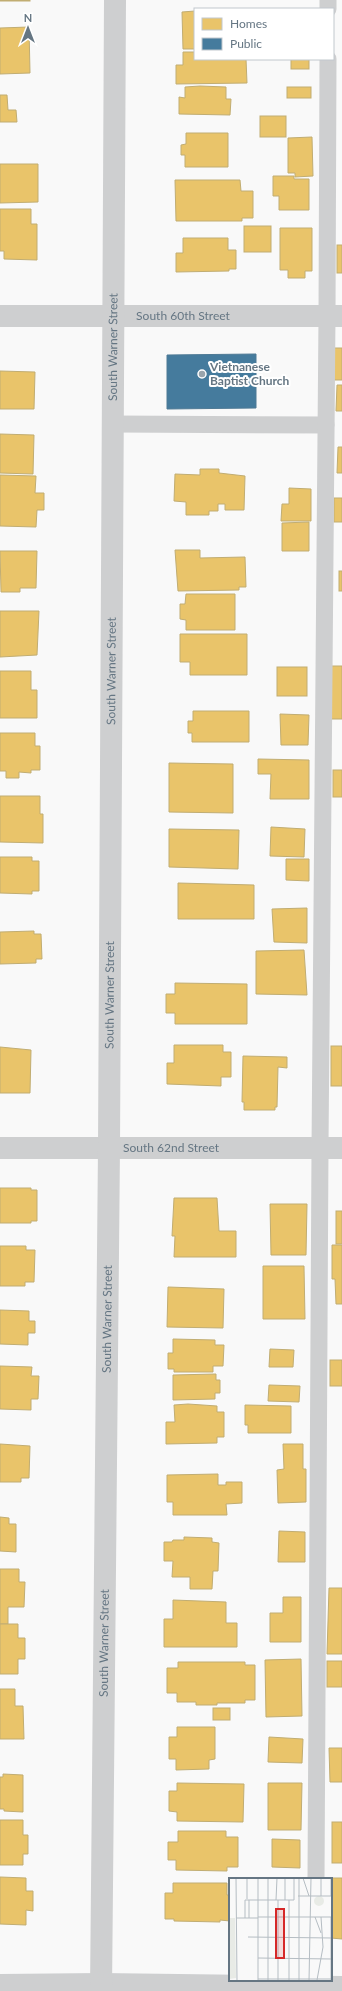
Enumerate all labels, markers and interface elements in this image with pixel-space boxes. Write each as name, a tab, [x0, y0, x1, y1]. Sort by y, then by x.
north arrow	[8, 8, 48, 48]
legend	[194, 8, 334, 60]
text: N	[24, 11, 32, 24]
text: Homes	[230, 16, 267, 31]
text: Public	[230, 36, 262, 51]
street label: South Warner Street	[105, 292, 120, 401]
street label: South 60th Street	[136, 308, 231, 323]
place label: Vietnanese Baptist Church	[209, 359, 290, 388]
marker: Vietnanese Baptist Church	[197, 369, 207, 379]
street label: South Warner Street	[103, 616, 119, 725]
street label: South Warner Street	[102, 940, 117, 1049]
street label: South 62nd Street	[123, 1140, 220, 1155]
street label: South Warner Street	[99, 1264, 115, 1373]
street label: South Warner Street	[96, 1588, 112, 1697]
inset map	[229, 1878, 332, 1981]

